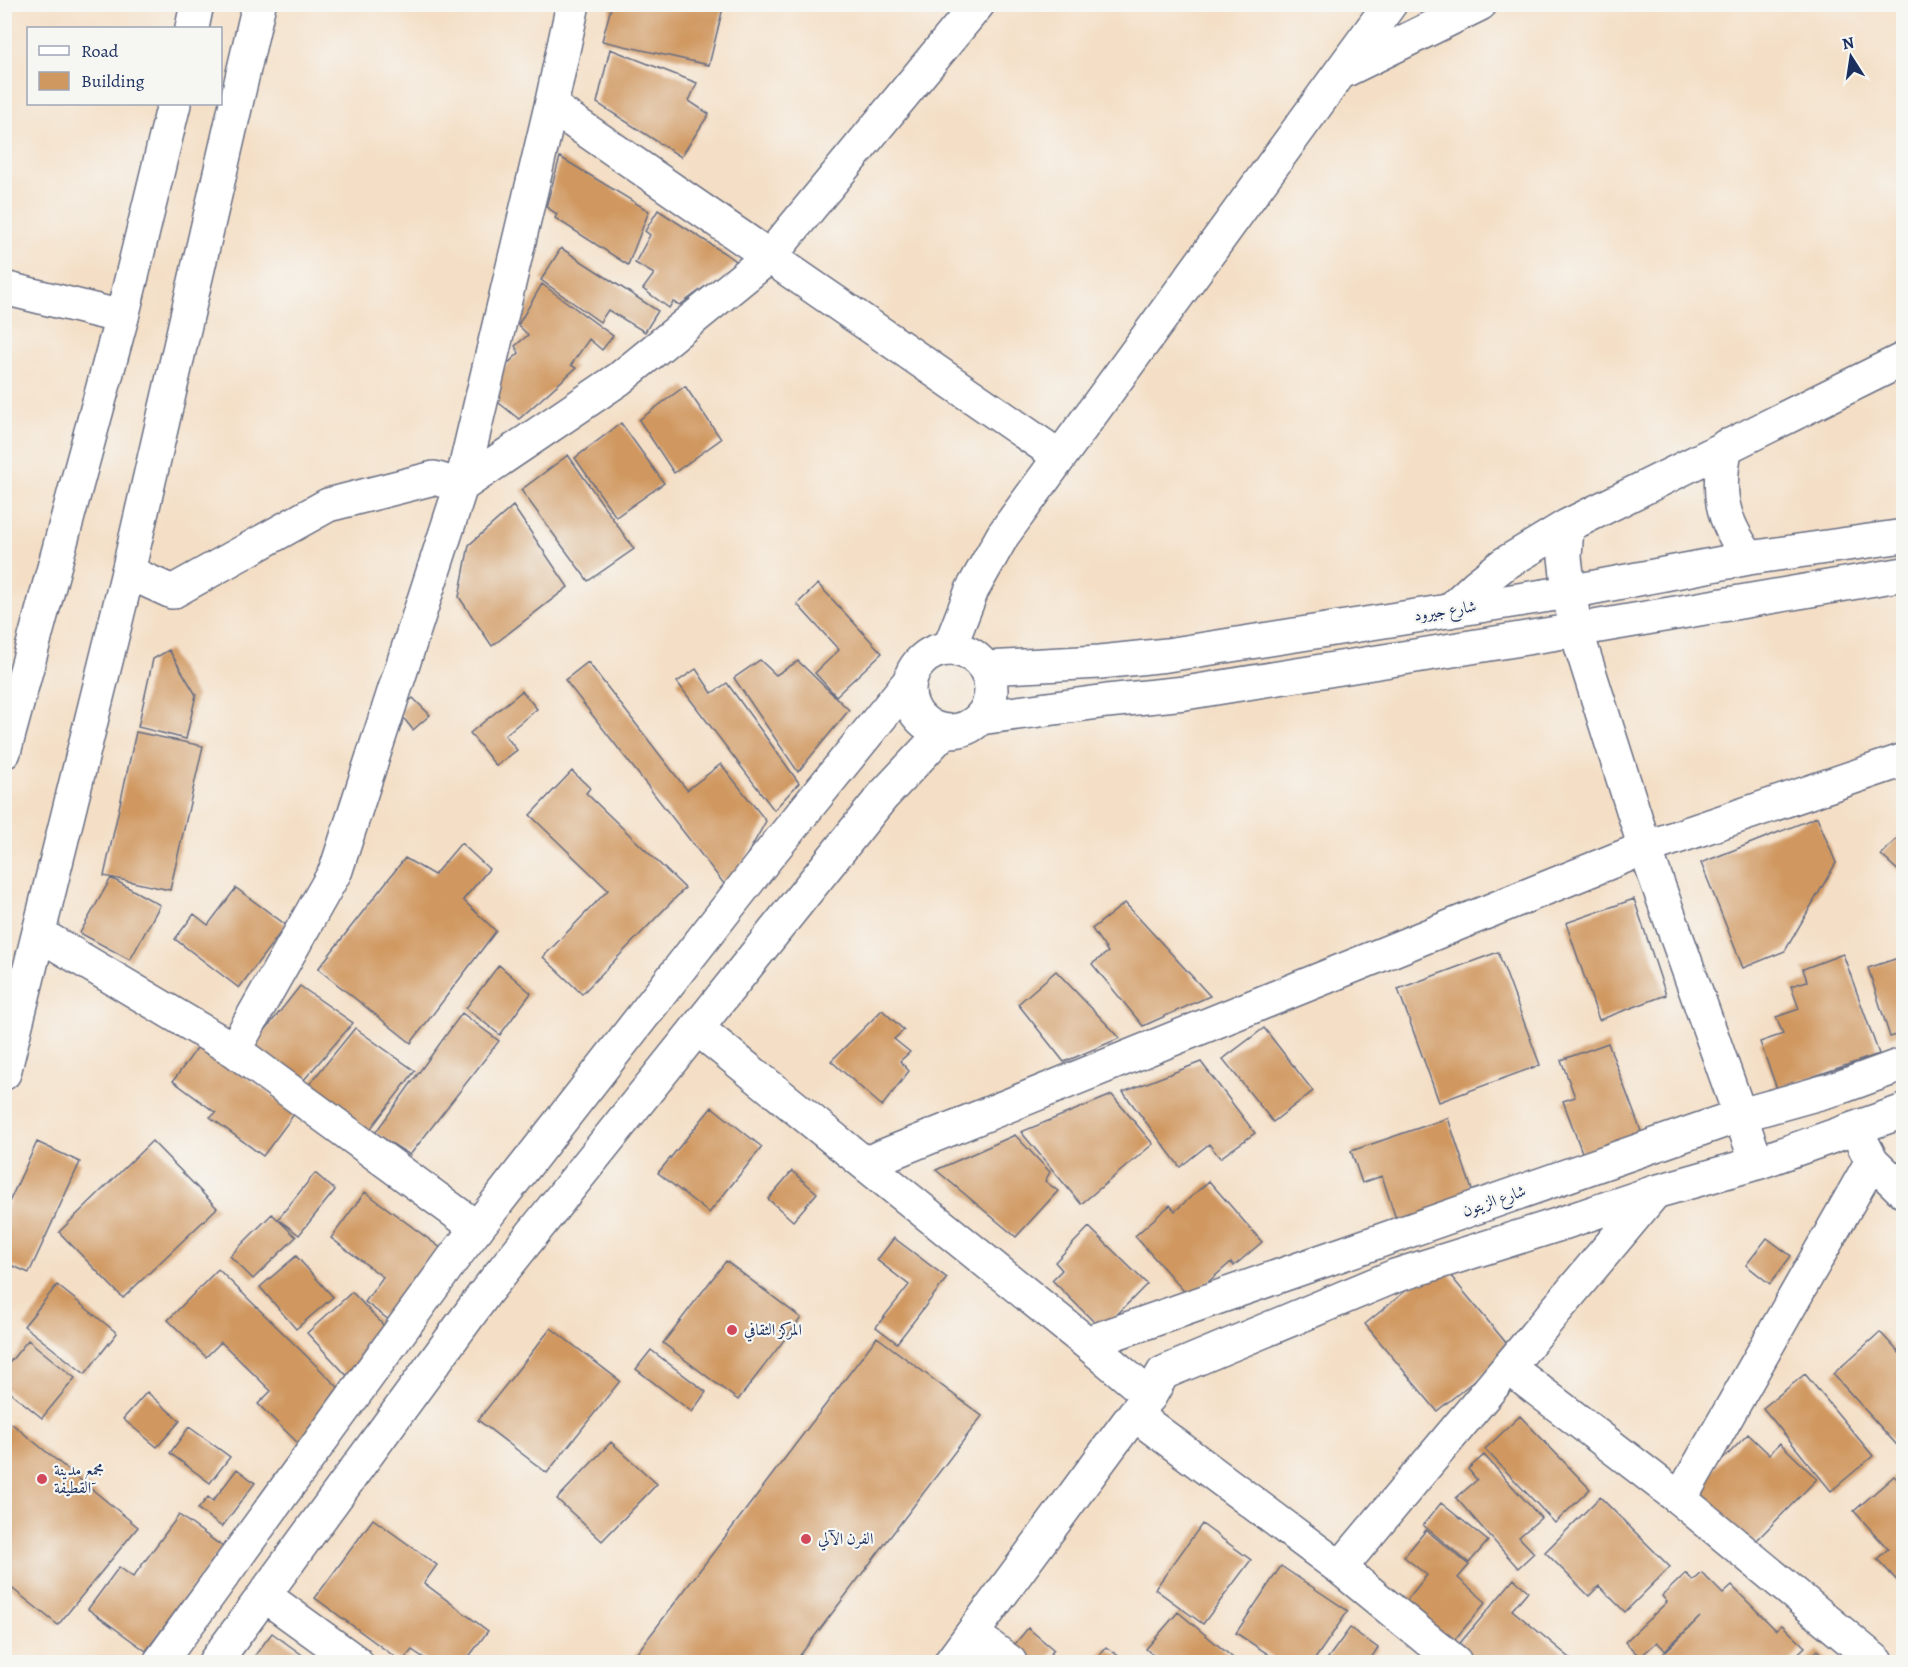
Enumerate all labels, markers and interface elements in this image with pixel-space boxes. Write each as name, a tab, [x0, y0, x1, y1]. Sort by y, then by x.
legend	[27, 27, 222, 105]
north arrow	[1821, 27, 1881, 87]
text: N	[1840, 31, 1856, 55]
text: Road	[81, 39, 119, 63]
text: Building	[81, 69, 145, 93]
street label: شارع جيرود	[1412, 595, 1478, 629]
street label: شارع الزيتون	[1459, 1180, 1529, 1224]
place label: المركز الثقافي	[744, 1319, 802, 1342]
marker: المركز الثقافي	[725, 1323, 739, 1337]
place label: مجمع مدينة القطيفة	[54, 1459, 104, 1499]
marker: مجمع مدينة القطيفة	[35, 1472, 49, 1486]
place label: الفرن اﻵلي	[818, 1528, 873, 1551]
marker: الفرن اﻵلي	[799, 1532, 813, 1546]

